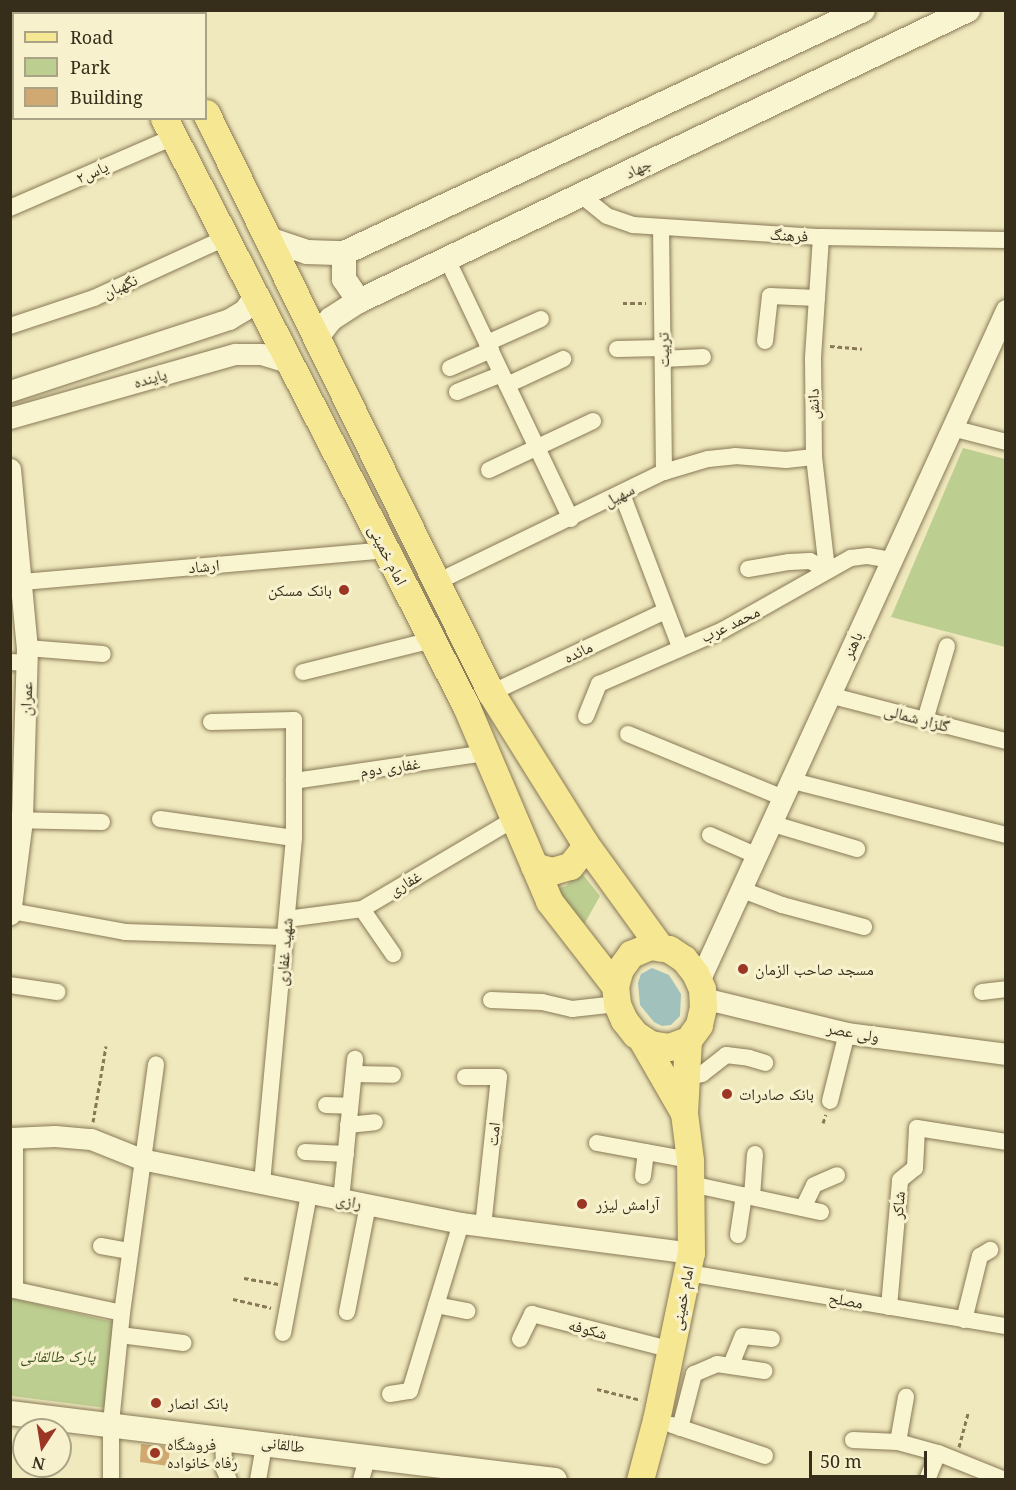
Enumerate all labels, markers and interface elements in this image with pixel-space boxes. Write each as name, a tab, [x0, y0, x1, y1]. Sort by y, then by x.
legend	[12, 12, 207, 120]
text: Road	[70, 25, 113, 49]
text: Park	[70, 55, 110, 79]
text: Building	[70, 85, 143, 109]
street label: جهاد	[622, 153, 654, 183]
street label: یاس۲	[73, 157, 111, 187]
street label: فرهنگ	[769, 224, 809, 246]
street label: نگهبان	[100, 270, 140, 302]
street label: تربیت	[653, 332, 673, 368]
street label: پاینده	[131, 364, 169, 392]
street label: دانش	[803, 388, 823, 420]
street label: سهیل	[600, 479, 638, 511]
street label: امام خمینی	[365, 522, 411, 588]
street label: ارشاد	[188, 555, 220, 577]
place label: بانک مسکن	[268, 580, 332, 600]
marker: بانک مسکن	[337, 583, 351, 597]
street label: محمد عرب	[697, 602, 763, 646]
street label: باهنر	[837, 628, 867, 662]
street label: مائده	[560, 637, 596, 667]
street label: عمران	[16, 682, 36, 716]
street label: گلزار شمالی	[882, 700, 952, 736]
street label: غفاری دوم	[359, 753, 421, 781]
street label: غفاری	[385, 866, 425, 900]
street label: شهید غفاری	[271, 917, 297, 987]
place label: مسجد صاحب الزمان	[755, 959, 874, 979]
marker: مسجد صاحب الزمان	[736, 962, 750, 976]
street label: ولی عصر	[825, 1018, 881, 1046]
place label: بانک صادرات	[739, 1084, 814, 1104]
marker: بانک صادرات	[720, 1087, 734, 1101]
street label: امت	[482, 1121, 504, 1147]
street label: رازی	[334, 1189, 364, 1213]
street label: شاکر	[887, 1190, 909, 1220]
place label: آرامش لیزر	[596, 1194, 659, 1214]
marker: آرامش لیزر	[573, 1195, 591, 1213]
street label: امام خمینی	[666, 1264, 698, 1332]
street label: مصلح	[827, 1288, 865, 1312]
street label: شکوفه	[567, 1315, 609, 1343]
park label: پارک طالقانی	[20, 1346, 96, 1366]
place label: بانک انصار	[168, 1393, 228, 1413]
marker: بانک انصار	[149, 1396, 163, 1410]
north arrow	[12, 1418, 72, 1478]
street label: طالقانی	[260, 1432, 306, 1456]
place label: فروشگاه رفاه خانواده	[167, 1434, 238, 1472]
scale bar	[812, 1439, 930, 1477]
marker: فروشگاه رفاه خانواده	[148, 1446, 162, 1460]
text: 50 m	[820, 1449, 862, 1473]
text: N	[30, 1452, 47, 1476]

